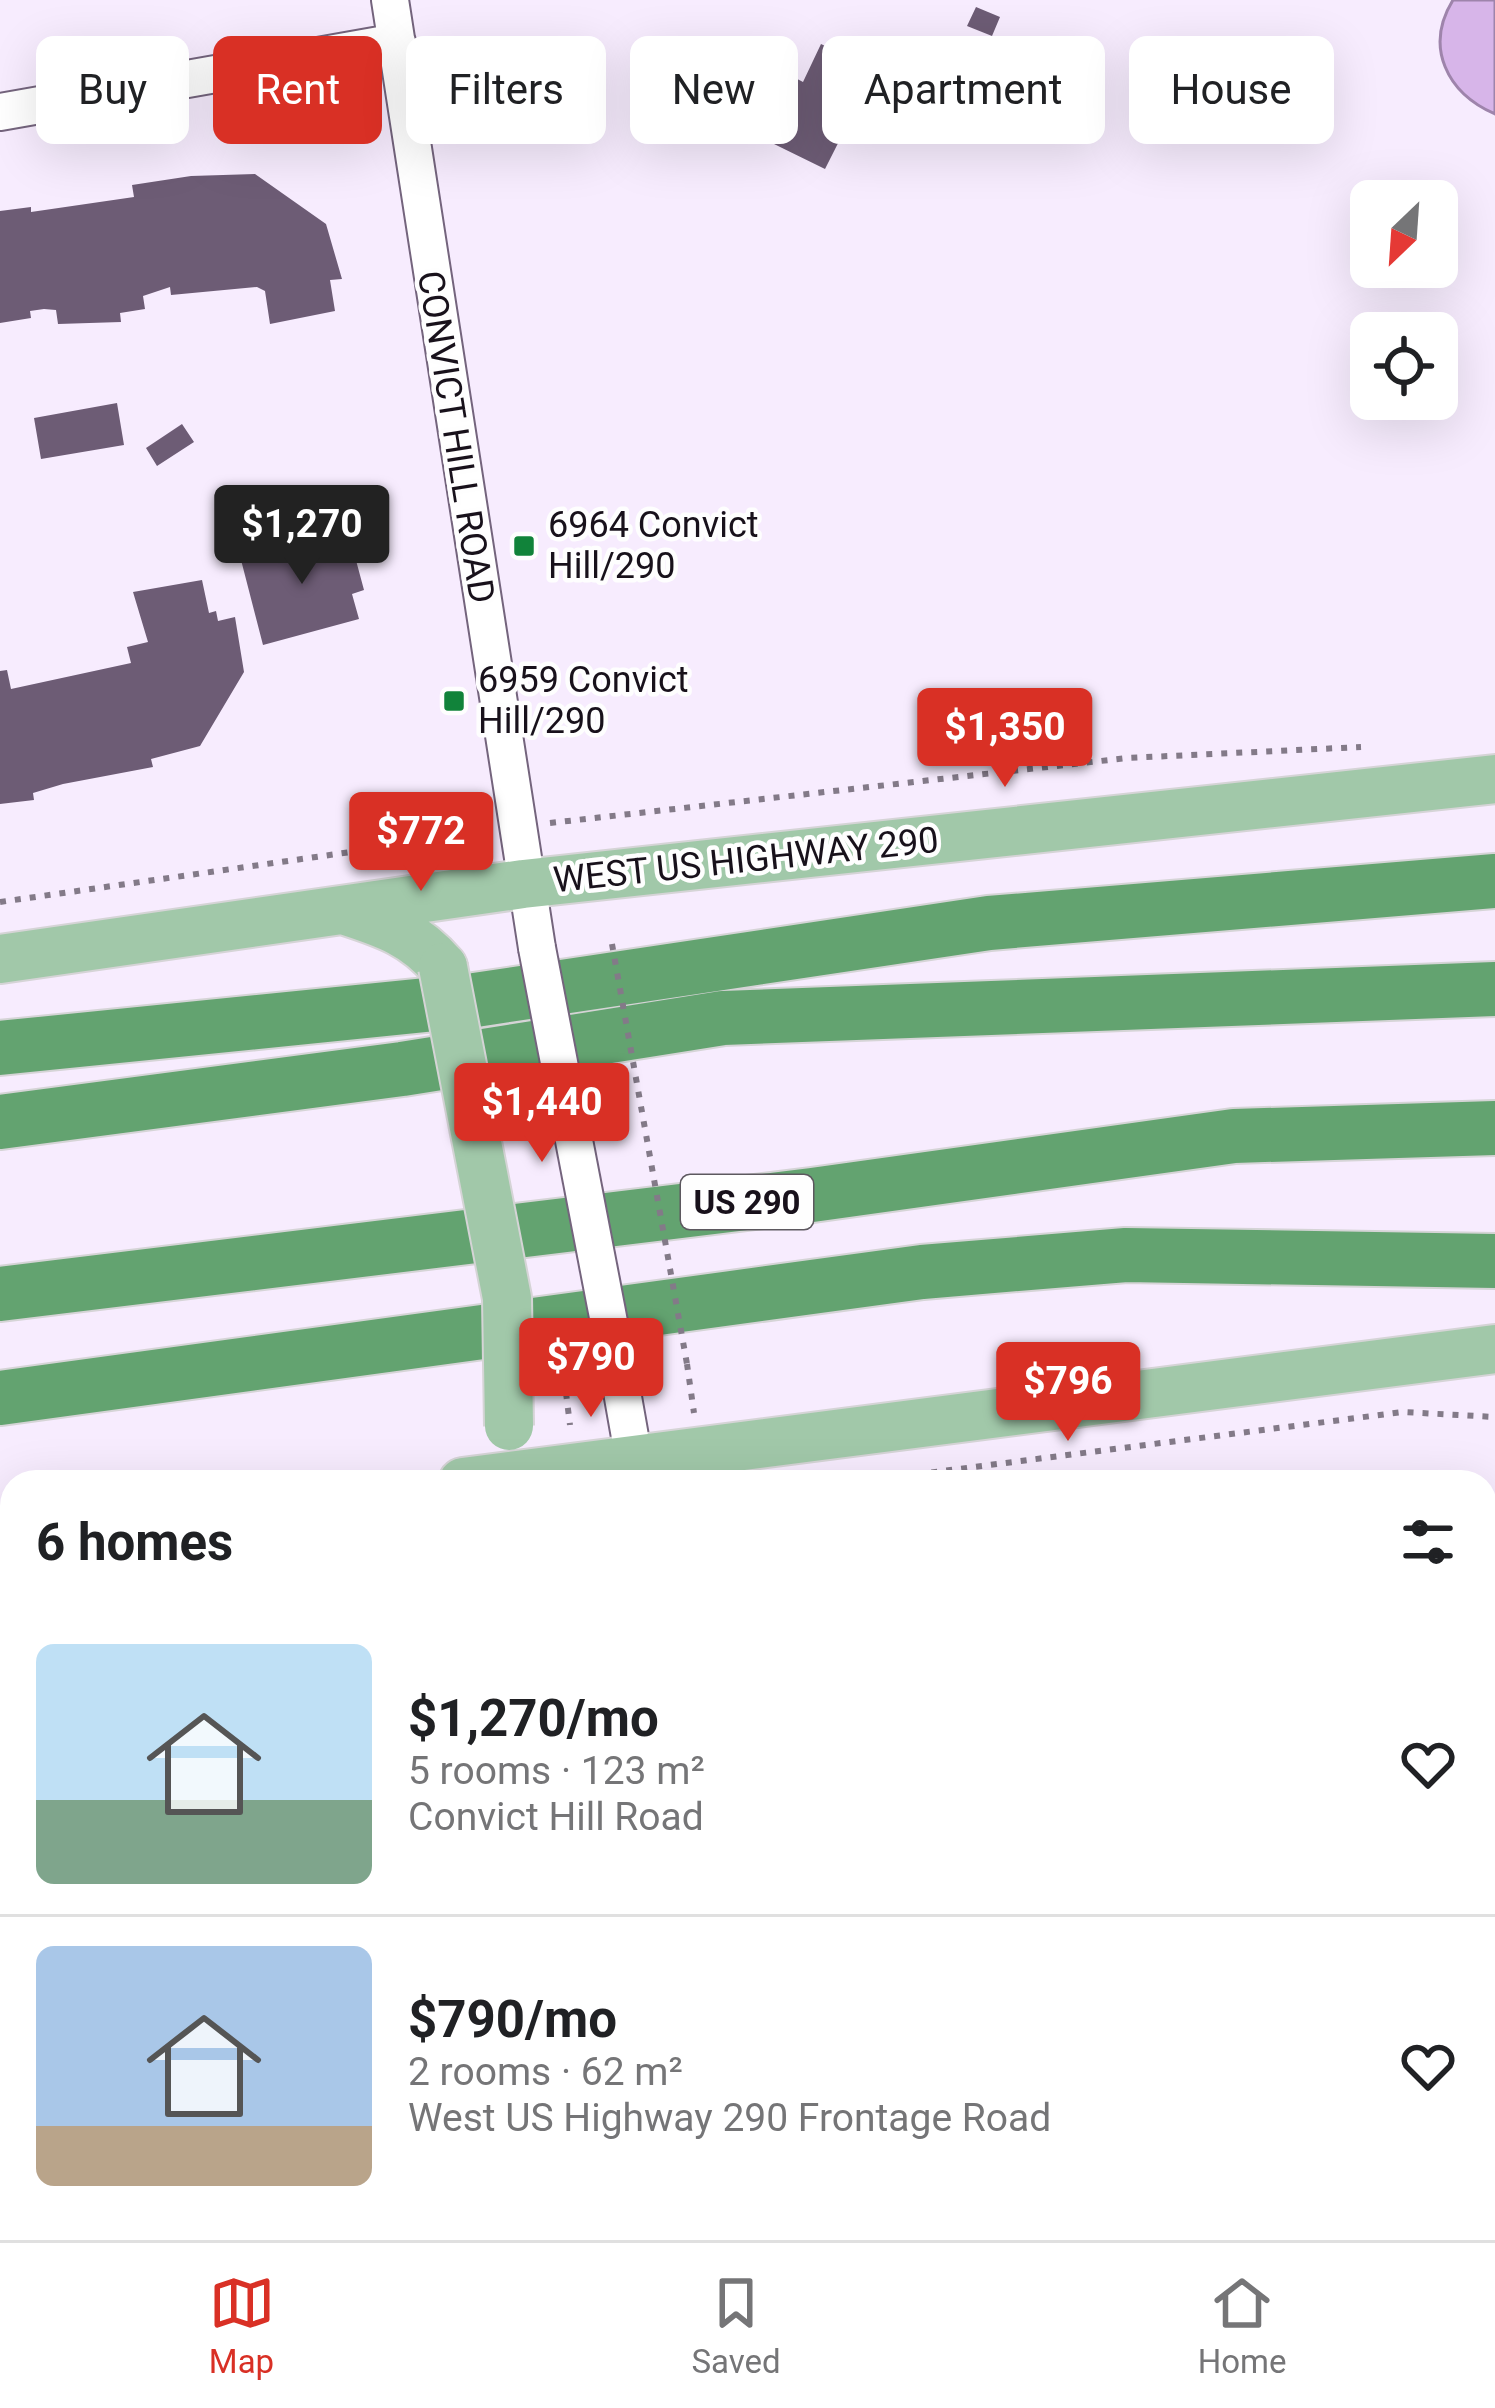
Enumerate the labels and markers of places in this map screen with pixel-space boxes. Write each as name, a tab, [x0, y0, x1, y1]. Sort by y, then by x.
pin: $1,270	[204, 485, 400, 587]
place label: 6964 Convict Hill/290	[548, 504, 759, 587]
marker: 6964 Convict Hill/290	[511, 533, 537, 559]
place label: 6959 Convict Hill/290	[478, 659, 689, 742]
marker: 6959 Convict Hill/290	[441, 688, 467, 714]
pin: $1,350	[907, 688, 1103, 790]
pin: $772	[350, 792, 492, 894]
pin: $1,440	[444, 1063, 640, 1165]
pin: $790	[520, 1318, 662, 1420]
pin: $796	[997, 1342, 1139, 1444]

